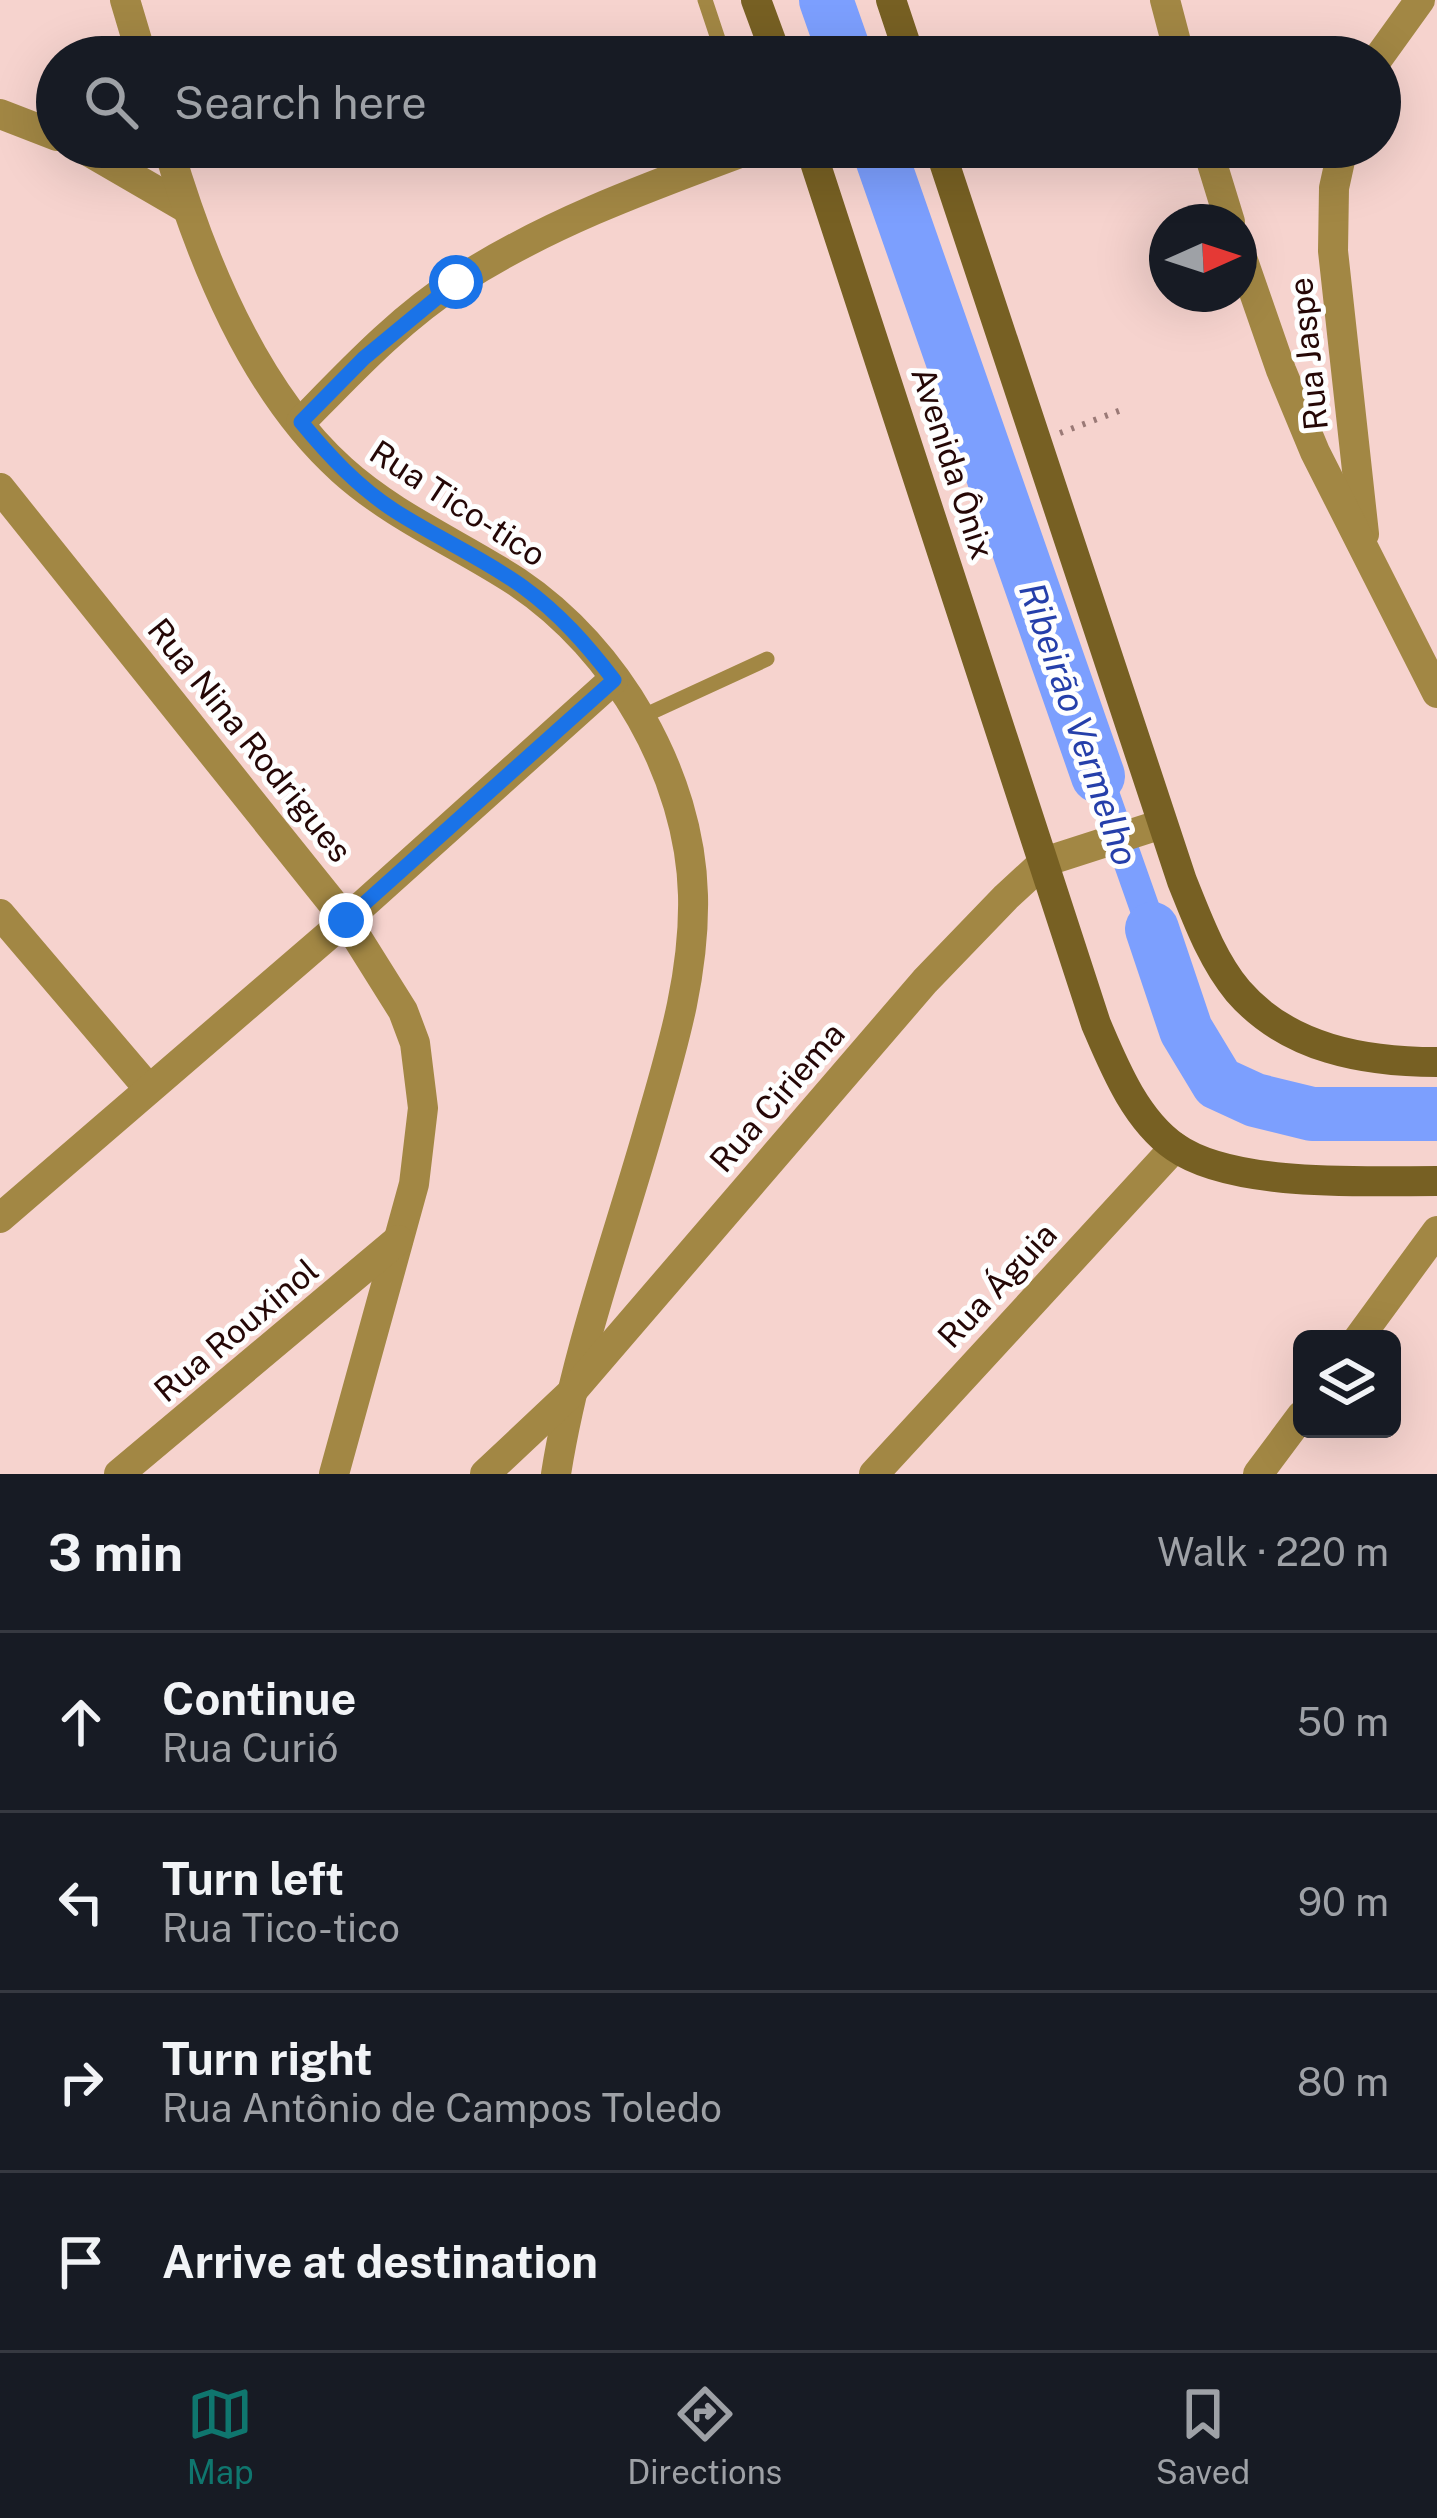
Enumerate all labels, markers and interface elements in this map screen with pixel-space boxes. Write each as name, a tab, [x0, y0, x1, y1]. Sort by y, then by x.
search box	[36, 36, 1401, 168]
icon: search	[78, 69, 144, 135]
text: Search here	[174, 76, 427, 129]
north arrow	[1149, 204, 1257, 312]
route start	[429, 255, 483, 309]
street label: Rua Jaspe	[1281, 276, 1335, 432]
street label: Avenida Ônix	[904, 362, 1002, 564]
street label: Rua Tico-tico	[363, 432, 553, 574]
water label: Ribeirão Vermelho	[1011, 577, 1147, 871]
street label: Rua Nina Rodrigues	[140, 611, 360, 869]
route end	[319, 893, 373, 947]
street label: Rua Ciriema	[702, 1015, 852, 1179]
street label: Rua Águia	[929, 1214, 1064, 1355]
street label: Rua Rouxinol	[147, 1251, 325, 1409]
map controls	[1293, 1330, 1401, 1438]
button: layers	[1293, 1330, 1401, 1438]
text: 3 min	[48, 1523, 183, 1582]
text: Walk · 220 m	[1157, 1529, 1389, 1575]
text: Continue	[162, 1672, 356, 1725]
icon: ahead	[48, 1689, 114, 1755]
text: 50 m	[1297, 1699, 1389, 1745]
text: Rua Curió	[162, 1725, 338, 1771]
text: Turn left	[162, 1852, 344, 1905]
icon: left	[48, 1869, 114, 1935]
text: 90 m	[1298, 1879, 1389, 1925]
text: Rua Tico-tico	[162, 1905, 400, 1951]
text: Turn right	[162, 2032, 373, 2085]
icon: right	[48, 2049, 114, 2115]
text: 80 m	[1297, 2059, 1389, 2105]
text: Rua Antônio de Campos Toledo	[162, 2085, 722, 2131]
icon: arrive	[48, 2229, 114, 2295]
text: Arrive at destination	[162, 2235, 598, 2288]
tab: Map	[187, 2381, 254, 2491]
tab: Directions	[627, 2381, 782, 2491]
tab: Saved	[1156, 2381, 1250, 2491]

